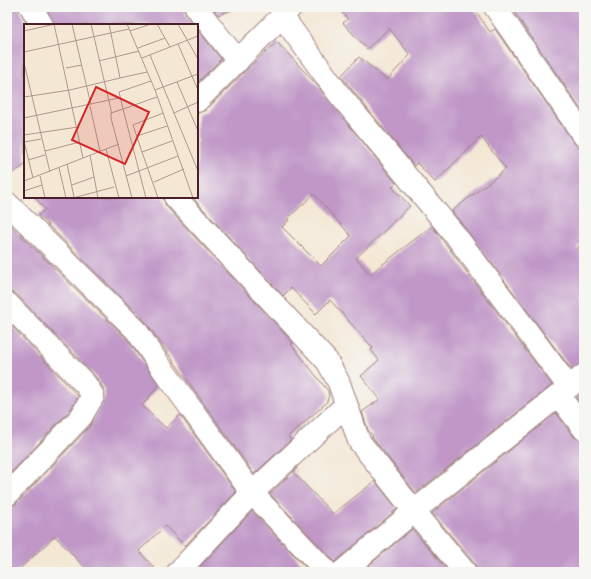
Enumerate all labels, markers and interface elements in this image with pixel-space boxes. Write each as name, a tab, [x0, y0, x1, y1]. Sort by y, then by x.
inset map	[24, 24, 198, 198]

